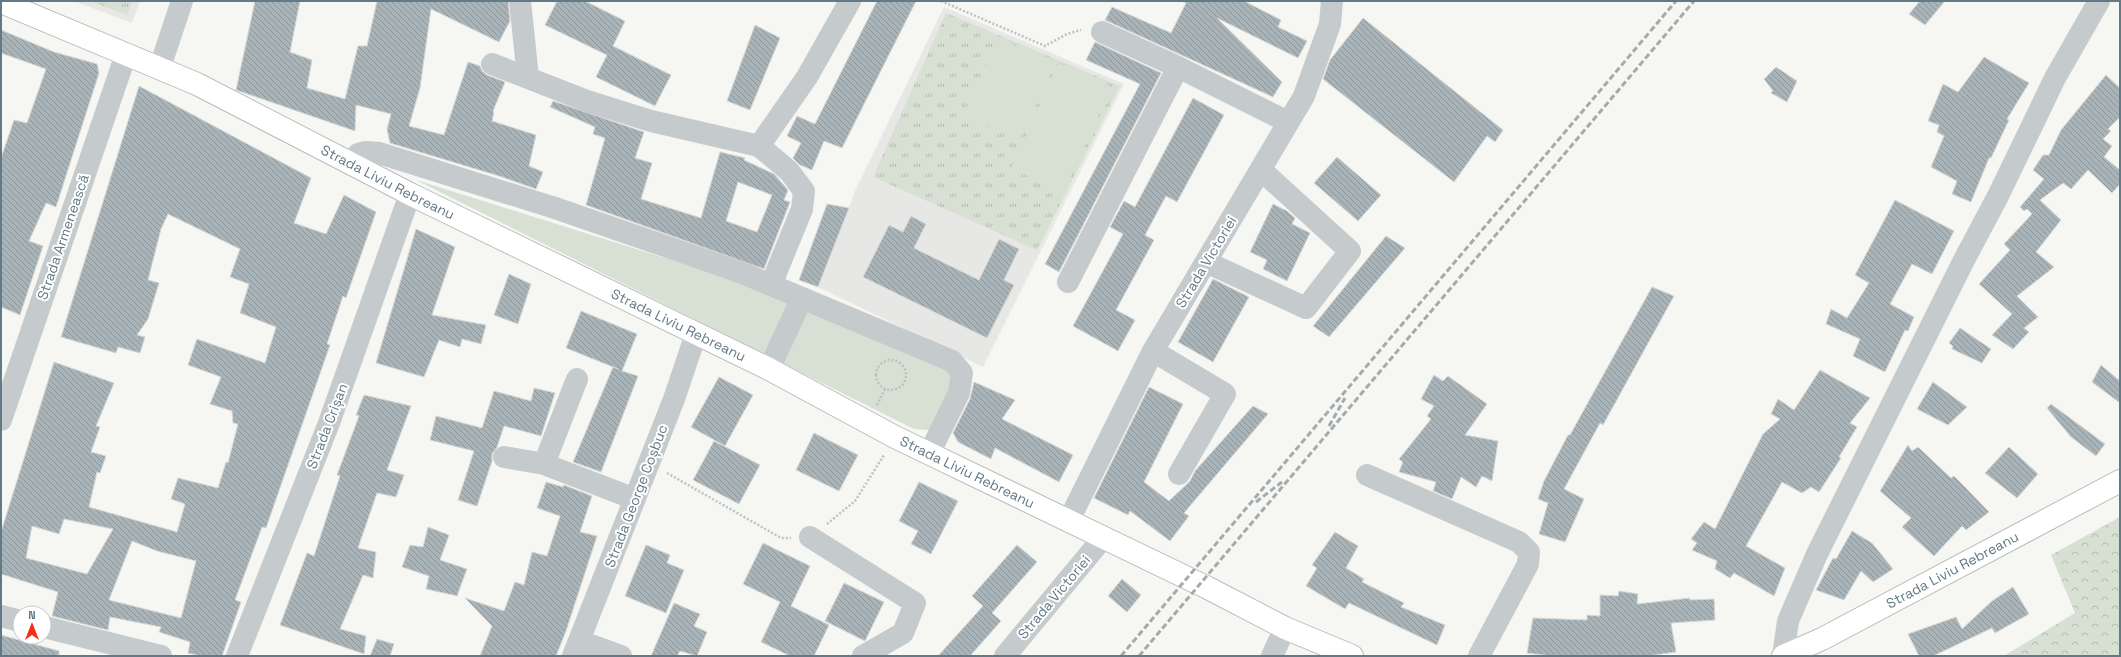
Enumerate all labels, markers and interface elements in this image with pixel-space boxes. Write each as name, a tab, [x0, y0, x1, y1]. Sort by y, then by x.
street label: Strada Liviu Rebreanu	[318, 141, 458, 223]
street label: Strada Armenească	[33, 172, 93, 302]
street label: Strada Victoriei	[1172, 213, 1240, 311]
street label: Strada Liviu Rebreanu	[608, 285, 749, 365]
street label: Strada Crișan	[302, 381, 352, 471]
street label: Strada George Coșbuc	[600, 422, 672, 570]
street label: Strada Liviu Rebreanu	[897, 432, 1038, 512]
street label: Strada Liviu Rebreanu	[1883, 527, 2022, 612]
street label: Strada Victoriei	[1014, 551, 1094, 643]
north arrow	[12, 605, 52, 645]
text: N	[28, 608, 36, 622]

